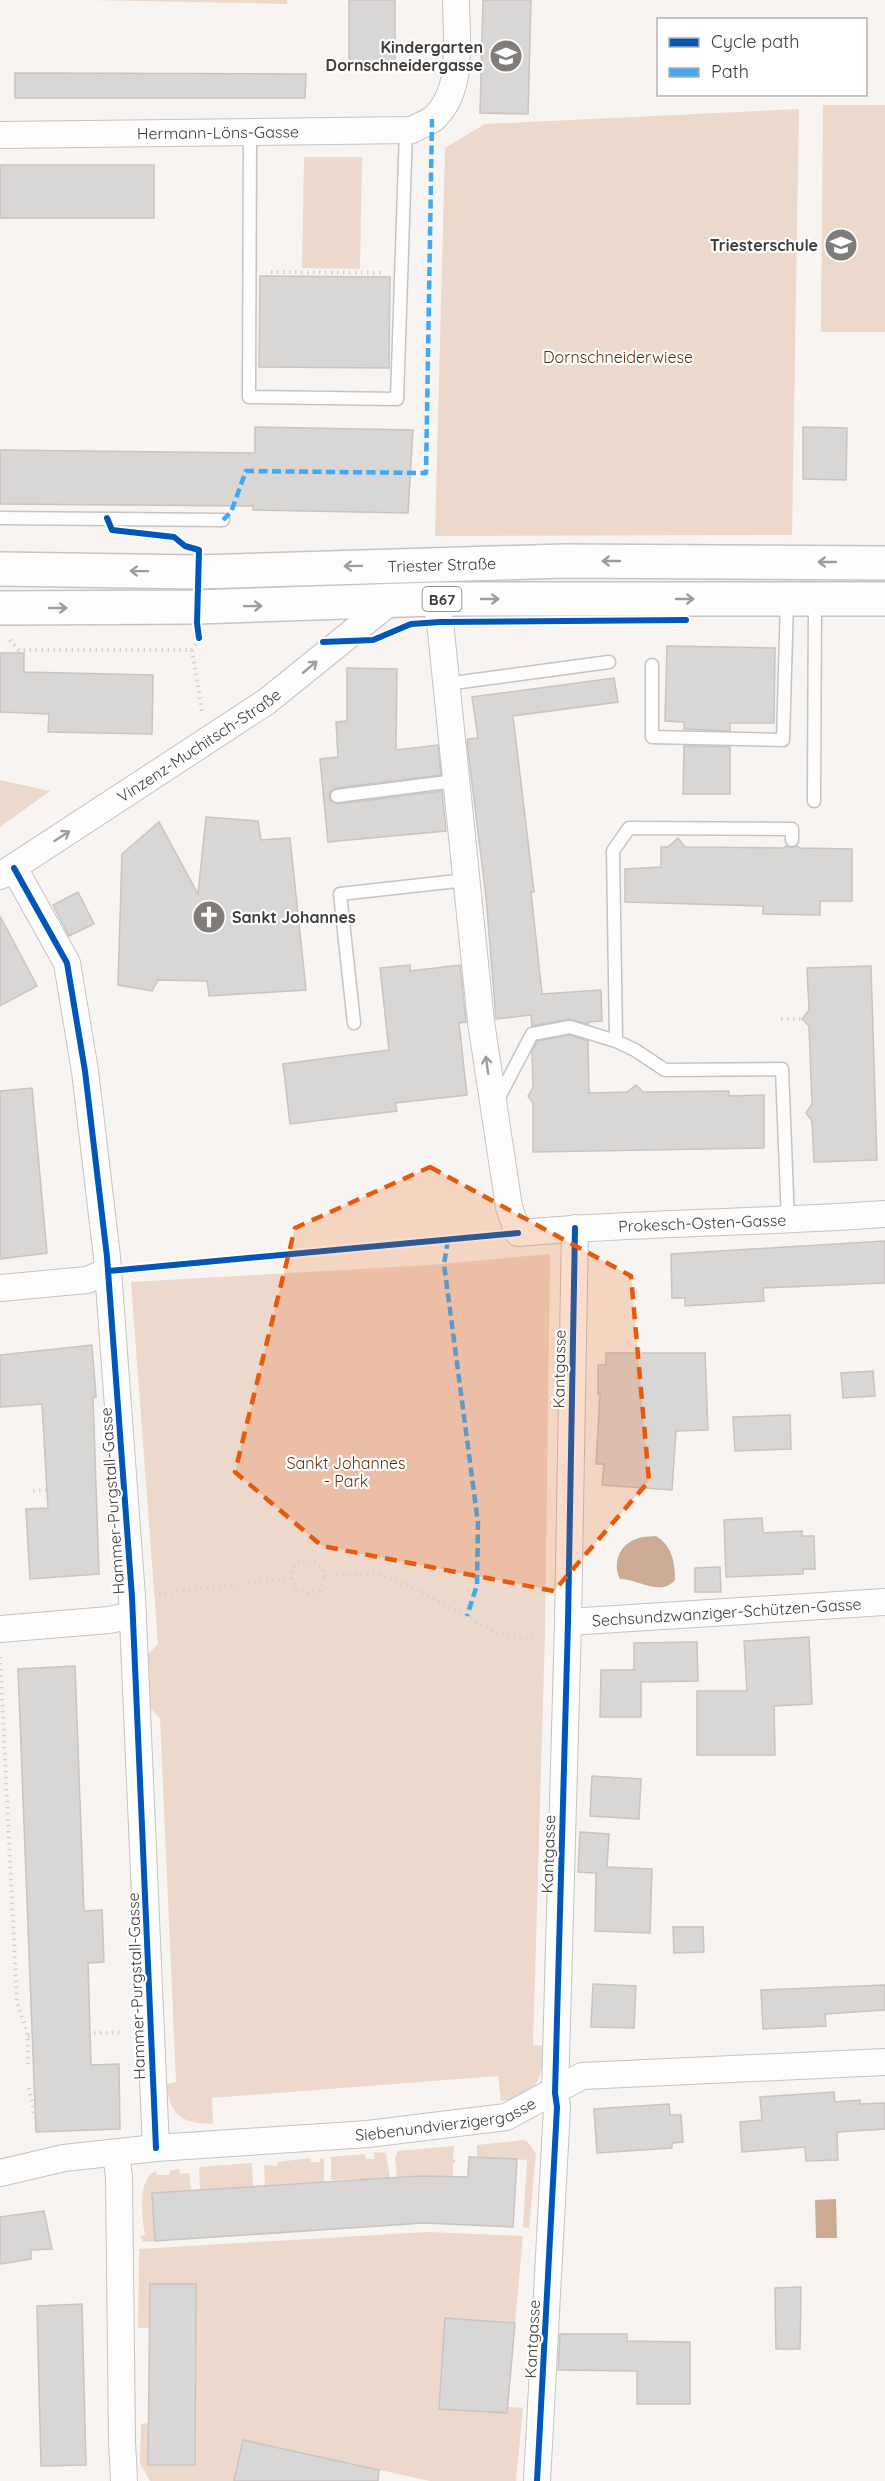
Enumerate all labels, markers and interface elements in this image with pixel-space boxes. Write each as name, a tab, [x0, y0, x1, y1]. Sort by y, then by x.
legend	[657, 18, 867, 96]
text: Cycle path	[711, 30, 799, 53]
place label: Kindergarten Dornschneidergasse	[326, 37, 483, 75]
school or university icon: Kindergarten Dornschneidergasse	[488, 38, 524, 74]
text: Path	[711, 60, 749, 83]
street label: Hermann-Löns-Gasse	[137, 121, 299, 143]
school or university icon: Triesterschule	[823, 227, 859, 263]
place label: Triesterschule	[710, 235, 818, 255]
park label: Dornschneiderwiese	[543, 347, 693, 367]
street label: Triester Straße	[387, 553, 496, 576]
one-way arrow	[601, 555, 621, 567]
one-way arrow	[817, 556, 837, 568]
one-way arrow	[343, 560, 363, 572]
one-way arrow	[130, 565, 150, 577]
road number: B67	[422, 587, 462, 611]
one-way arrow	[480, 593, 500, 605]
one-way arrow	[675, 593, 695, 605]
one-way arrow	[243, 600, 263, 612]
one-way arrow	[48, 602, 68, 614]
one-way arrow	[301, 660, 317, 673]
street label: Vinzenz-Muchitsch-Straße	[113, 684, 285, 807]
one-way arrow	[54, 830, 70, 842]
church icon: Sankt Johannes	[191, 899, 227, 935]
place label: Sankt Johannes	[232, 907, 356, 927]
one-way arrow	[482, 1055, 493, 1075]
street label: Prokesch-Osten-Gasse	[618, 1210, 787, 1236]
street label: Kantgasse	[548, 1329, 570, 1409]
street label: Hammer-Purgstall-Gasse	[95, 1407, 129, 1595]
park label: Sankt Johannes - Park	[287, 1453, 405, 1491]
street label: Sechsundzwanziger-Schützen-Gasse	[591, 1594, 862, 1630]
street label: Kantgasse	[537, 1814, 559, 1894]
street label: Hammer-Purgstall-Gasse	[123, 1892, 149, 2080]
street label: Siebenundvierzigergasse	[355, 2093, 539, 2145]
street label: Kantgasse	[520, 2299, 544, 2379]

